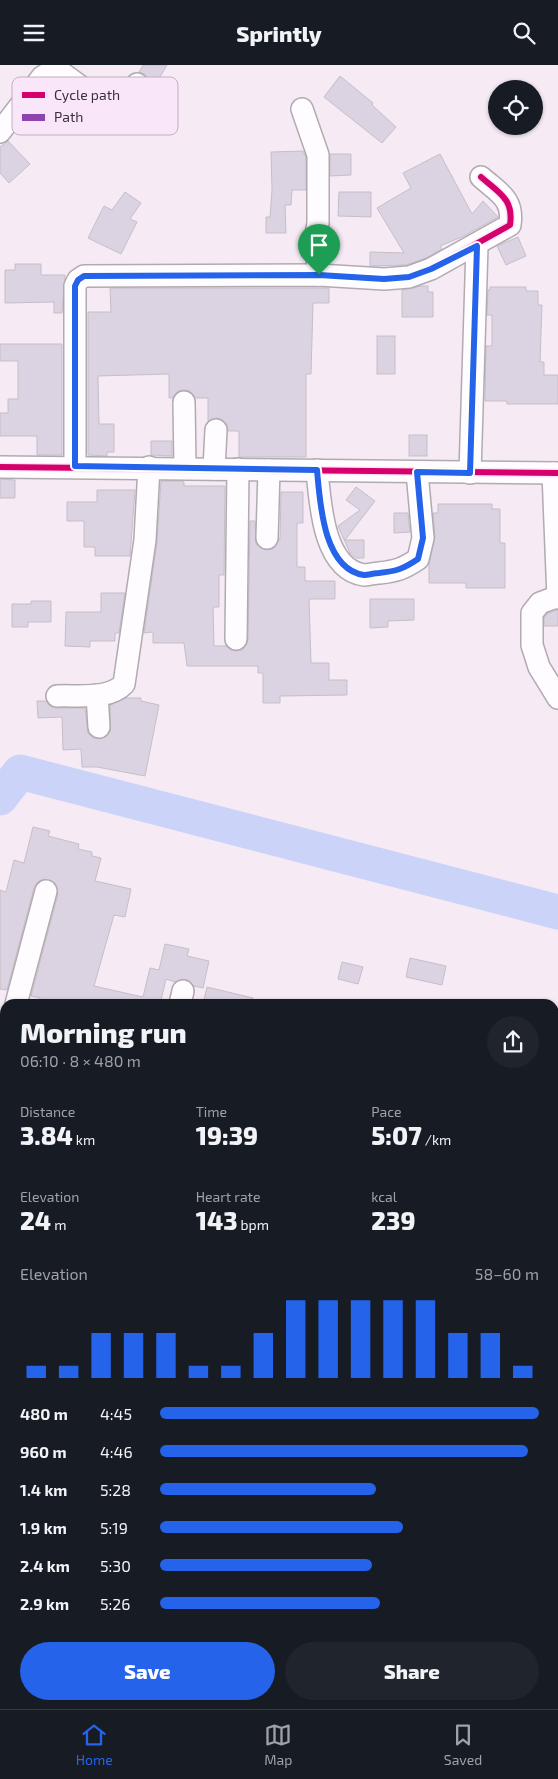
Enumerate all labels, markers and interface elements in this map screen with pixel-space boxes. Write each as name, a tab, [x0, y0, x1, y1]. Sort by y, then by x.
icon: menu	[20, 19, 48, 47]
icon: search	[510, 19, 538, 47]
text: Sprintly	[236, 20, 322, 46]
legend	[12, 77, 178, 135]
map controls	[488, 80, 543, 135]
button: locate	[488, 80, 543, 135]
text: Cycle path	[54, 86, 120, 103]
text: Path	[54, 108, 83, 125]
pin	[298, 224, 340, 275]
icon: arrive	[305, 231, 333, 259]
text: Morning run	[20, 1015, 187, 1049]
button: share	[487, 1016, 539, 1068]
text: 06:10 · 8 × 480 m	[20, 1051, 141, 1070]
text: Distance	[20, 1103, 75, 1120]
text: Time	[196, 1103, 227, 1120]
text: Pace	[371, 1103, 401, 1120]
text: 3.84	[20, 1120, 73, 1150]
text: 19:39	[196, 1120, 258, 1150]
text: 5:07	[371, 1120, 422, 1150]
text: km	[73, 1131, 95, 1148]
text: /km	[422, 1131, 451, 1148]
text: Elevation	[20, 1188, 79, 1205]
text: Heart rate	[196, 1188, 260, 1205]
text: kcal	[371, 1188, 397, 1205]
text: 24	[20, 1205, 51, 1235]
text: 143	[196, 1205, 237, 1235]
text: 239	[371, 1205, 415, 1235]
text: m	[51, 1216, 66, 1233]
text: bpm	[237, 1216, 269, 1233]
text: Elevation	[20, 1264, 88, 1283]
text: 58–60 m	[475, 1264, 539, 1283]
text: 480 m	[20, 1404, 68, 1423]
text: 4:45	[100, 1404, 132, 1423]
text: 960 m	[20, 1442, 67, 1461]
text: 4:46	[100, 1442, 133, 1461]
text: 1.4 km	[20, 1480, 67, 1499]
text: 5:28	[100, 1480, 131, 1499]
text: 1.9 km	[20, 1518, 67, 1537]
text: 5:19	[100, 1518, 128, 1537]
text: 2.4 km	[20, 1556, 70, 1575]
text: 5:30	[100, 1556, 131, 1575]
text: 2.9 km	[20, 1594, 69, 1613]
text: 5:26	[100, 1594, 131, 1613]
button: Save	[20, 1642, 275, 1700]
button: Share	[285, 1642, 539, 1700]
tab: Home	[76, 1721, 113, 1768]
tab: Map	[264, 1721, 292, 1768]
tab: Saved	[444, 1721, 482, 1768]

